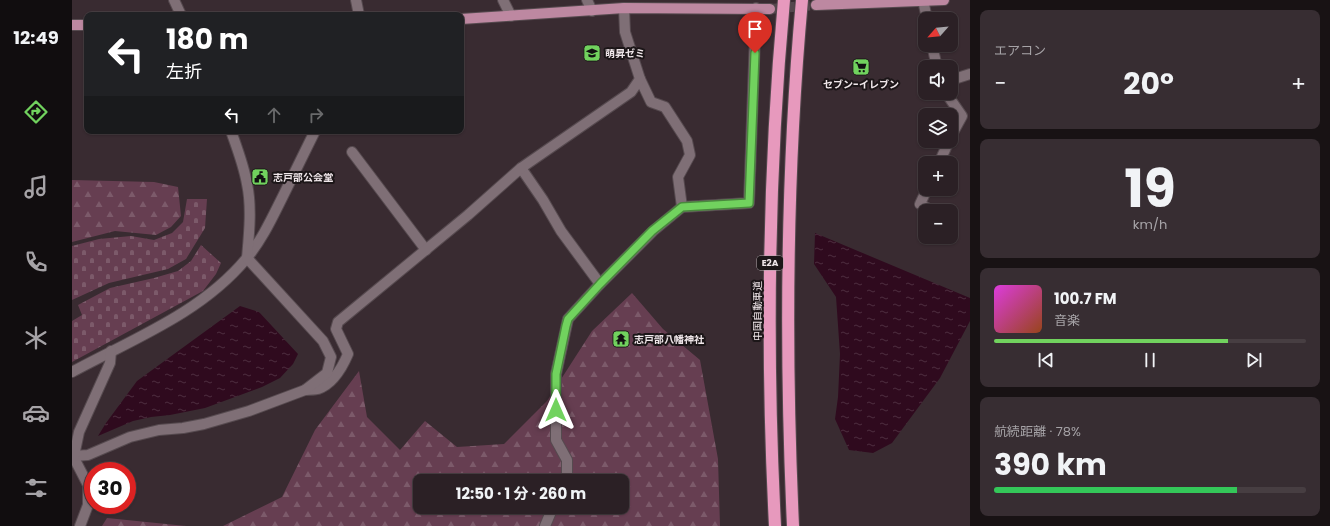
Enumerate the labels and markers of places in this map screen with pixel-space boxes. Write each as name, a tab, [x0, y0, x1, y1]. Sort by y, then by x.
pin	[738, 12, 772, 53]
school or university icon: 萌昇ゼミ	[582, 43, 602, 63]
place label: 萌昇ゼミ	[605, 46, 645, 61]
supermarket icon: セブン-イレブン	[851, 57, 871, 77]
place label: セブン-イレブン	[823, 77, 899, 92]
public building icon: 志戸部公会堂	[250, 167, 270, 187]
place label: 志戸部公会堂	[273, 170, 333, 185]
temple icon: 志戸部八幡神社	[611, 329, 631, 349]
place label: 志戸部八幡神社	[634, 332, 705, 347]

